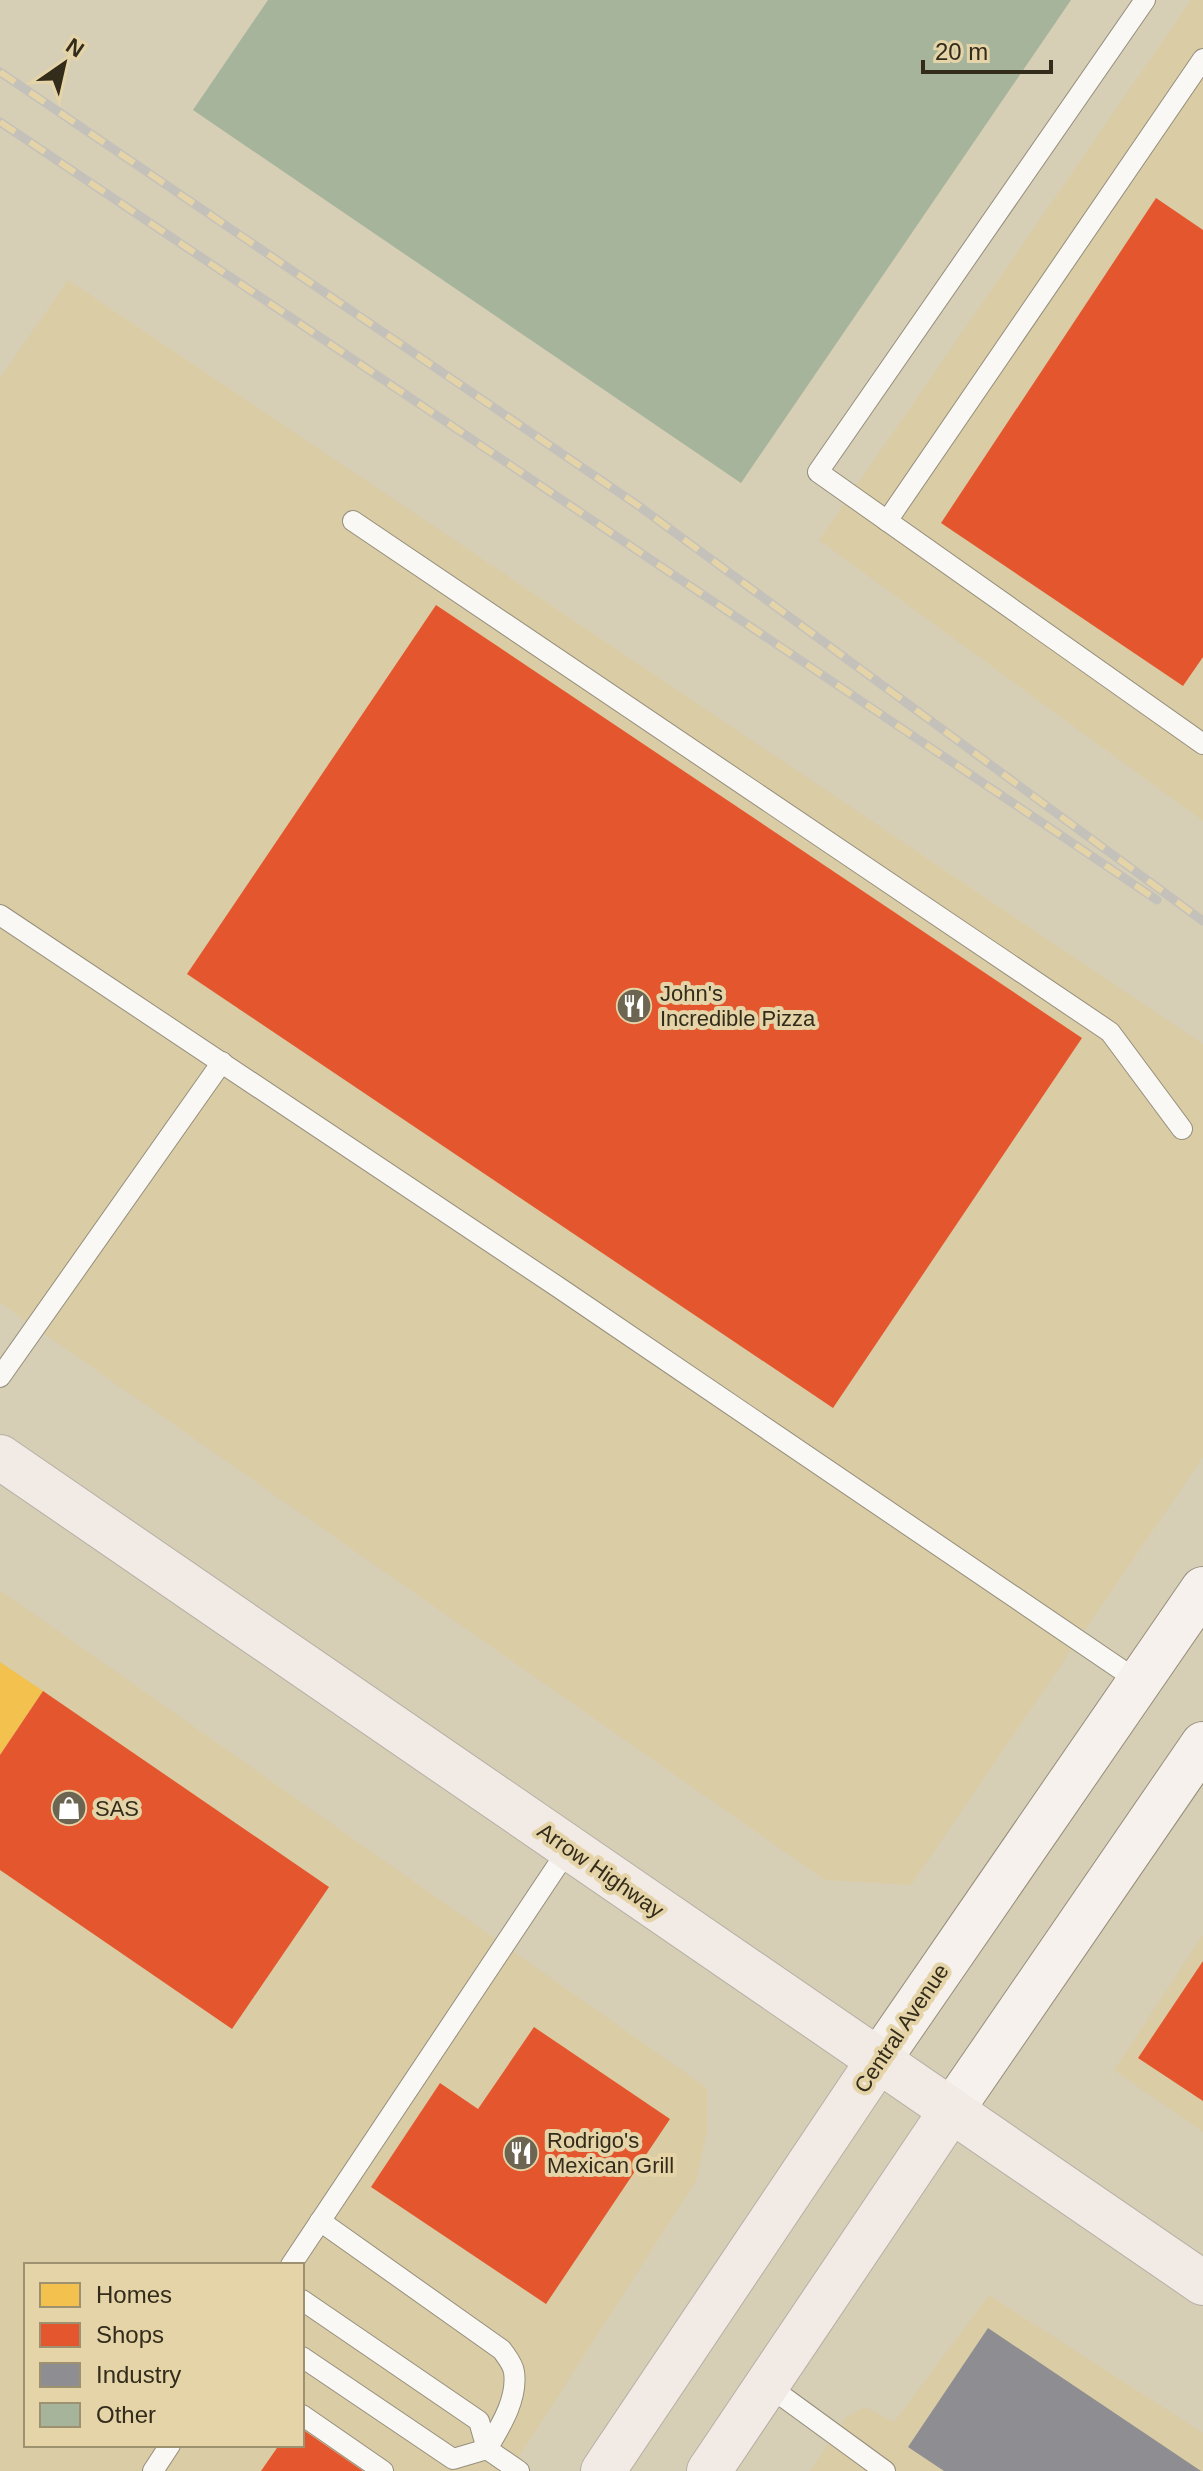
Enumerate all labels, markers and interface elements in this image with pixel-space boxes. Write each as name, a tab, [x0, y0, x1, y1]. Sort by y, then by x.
north arrow	[24, 24, 104, 104]
scale bar	[923, 24, 1051, 74]
text: N	[61, 33, 88, 63]
text: 20 m	[935, 38, 988, 65]
place label: John's Incredible Pizza	[660, 981, 816, 1031]
restaurant icon: John's Incredible Pizza	[615, 987, 653, 1025]
shop icon: SAS	[50, 1789, 88, 1827]
place label: SAS	[95, 1796, 139, 1821]
street label: Arrow Highway	[533, 1818, 668, 1923]
street label: Central Avenue	[849, 1959, 954, 2097]
place label: Rodrigo's Mexican Grill	[547, 2128, 674, 2178]
restaurant icon: Rodrigo's Mexican Grill	[502, 2134, 540, 2172]
legend	[24, 2263, 304, 2447]
text: Homes	[96, 2281, 172, 2308]
text: Shops	[96, 2321, 164, 2348]
text: Industry	[96, 2361, 181, 2388]
text: Other	[96, 2401, 156, 2428]

